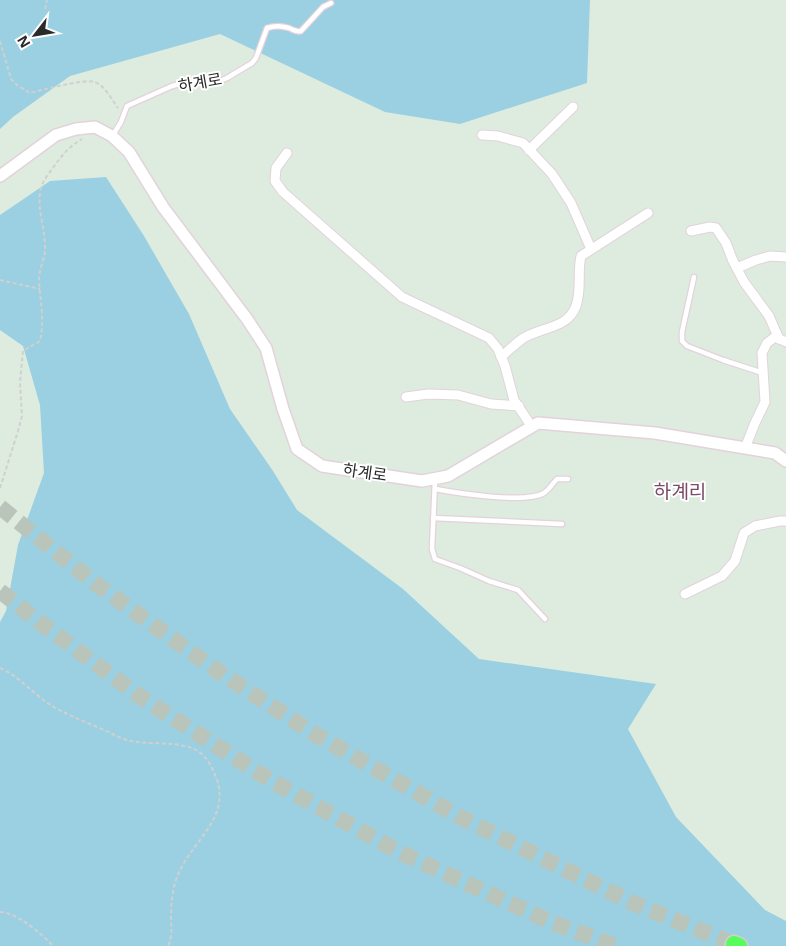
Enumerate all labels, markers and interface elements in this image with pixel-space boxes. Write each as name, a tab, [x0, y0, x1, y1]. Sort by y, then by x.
north arrow	[10, 10, 60, 60]
text: N	[12, 32, 35, 52]
street label: 하계로	[176, 67, 224, 97]
street label: 하계로	[342, 458, 389, 486]
district label: 하계리	[654, 478, 706, 504]

